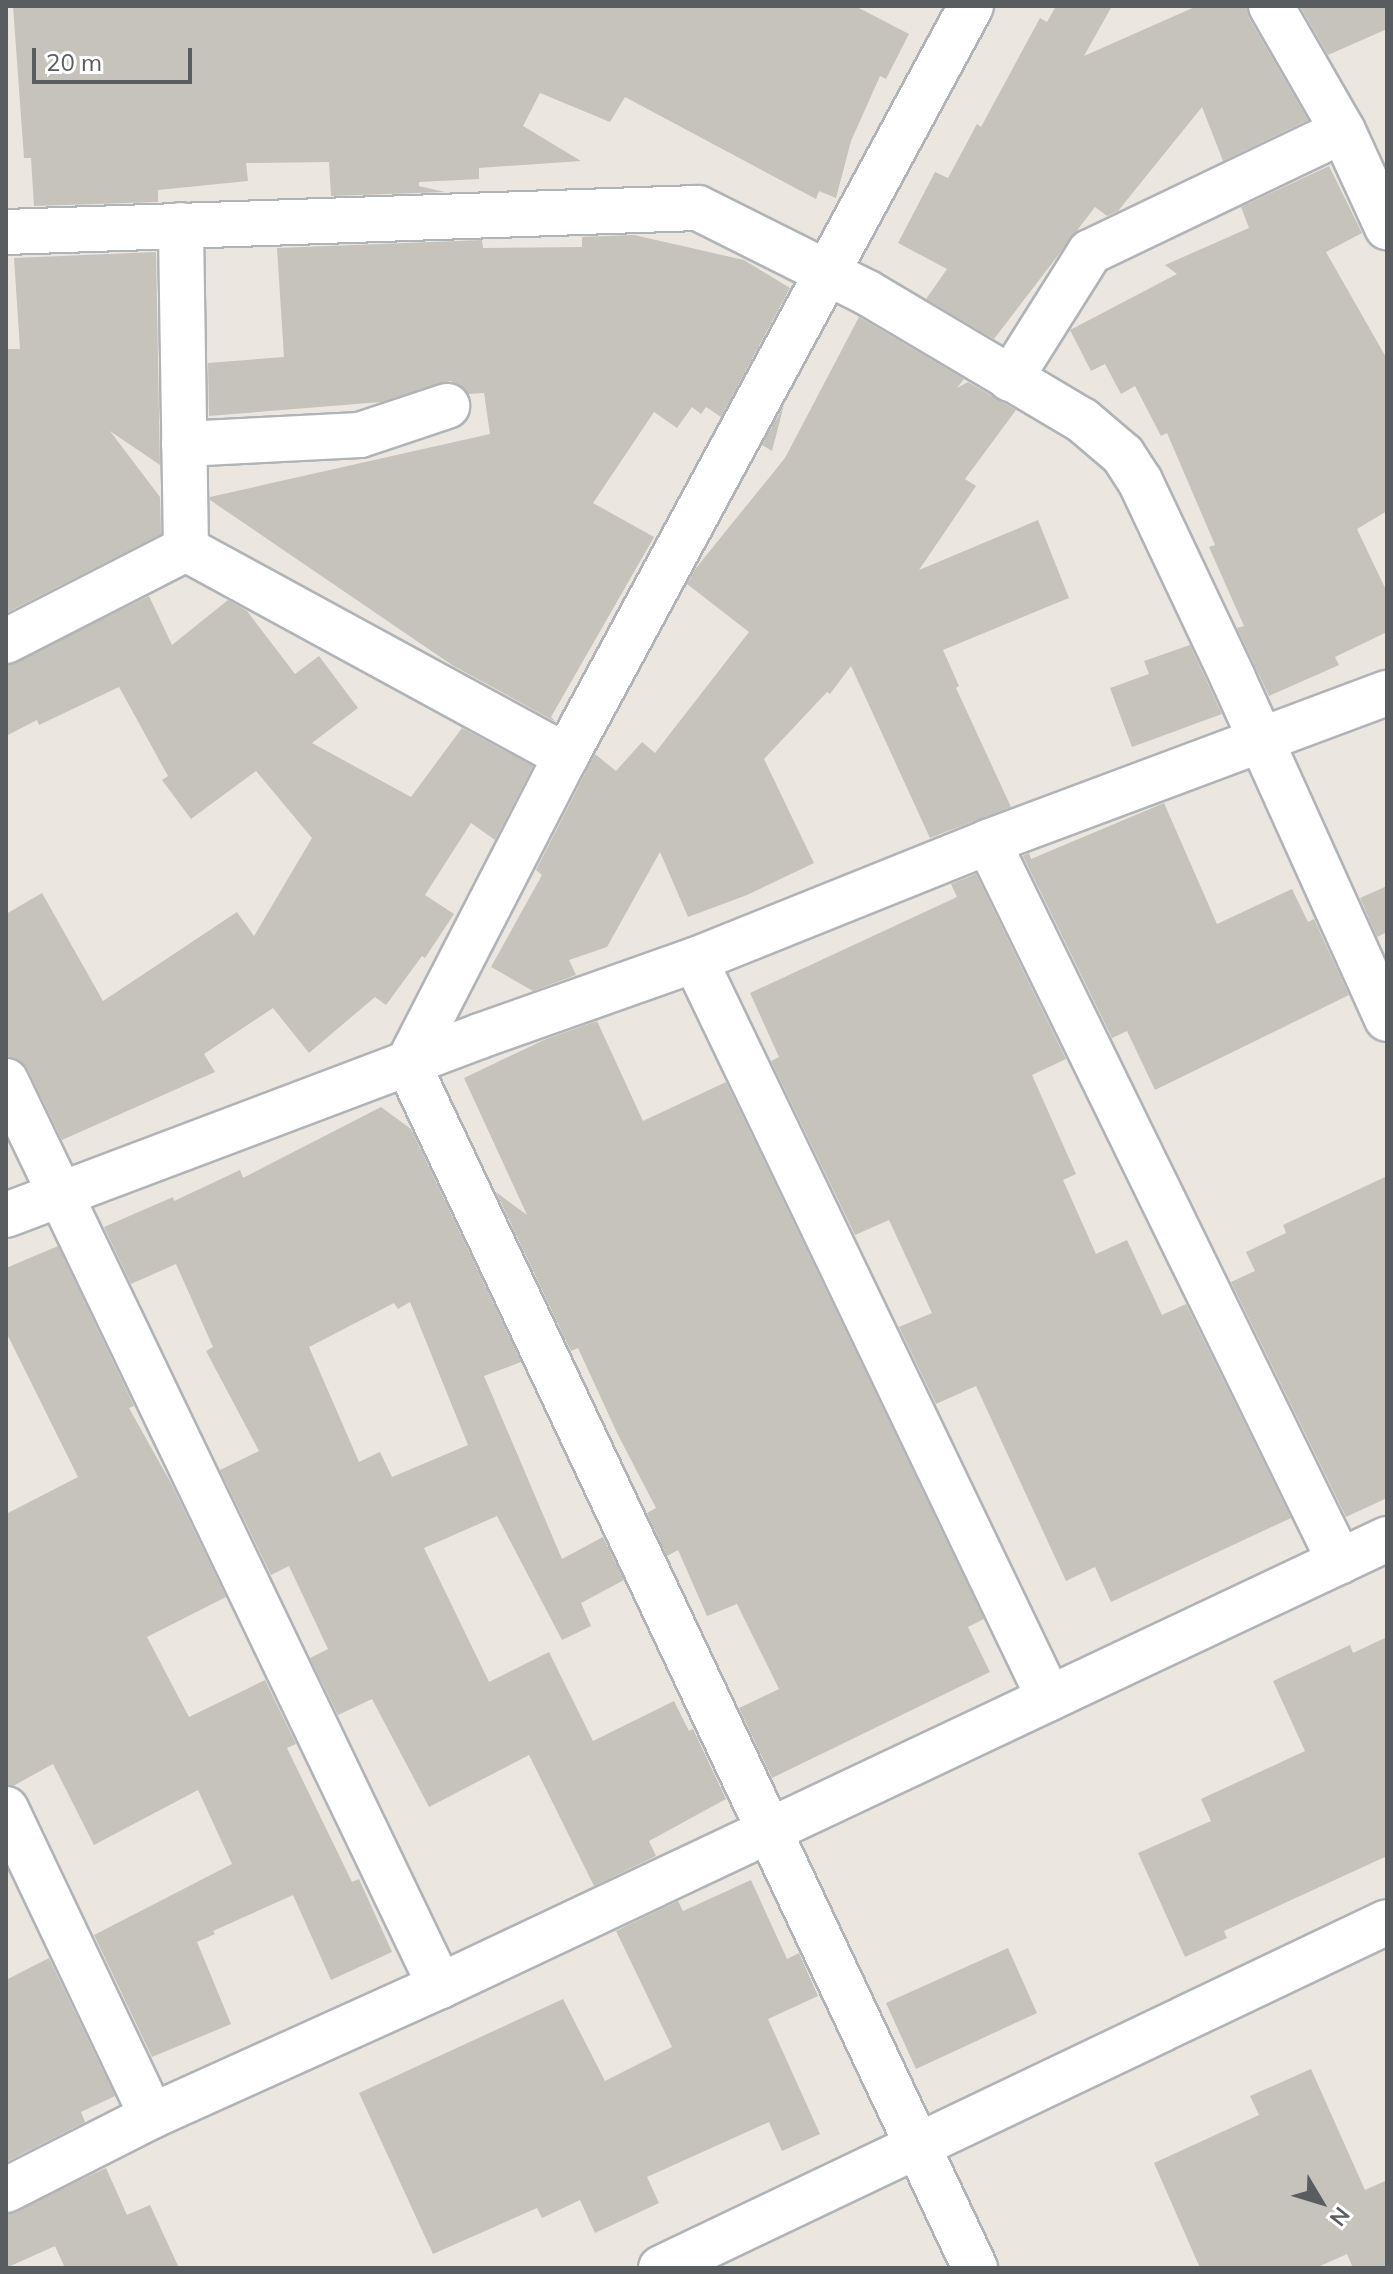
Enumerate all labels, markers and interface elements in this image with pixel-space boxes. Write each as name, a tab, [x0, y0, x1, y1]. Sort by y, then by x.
scale bar	[36, 32, 196, 82]
text: 20 m	[46, 47, 102, 77]
north arrow	[1281, 2162, 1361, 2242]
text: N	[1324, 2202, 1356, 2232]

